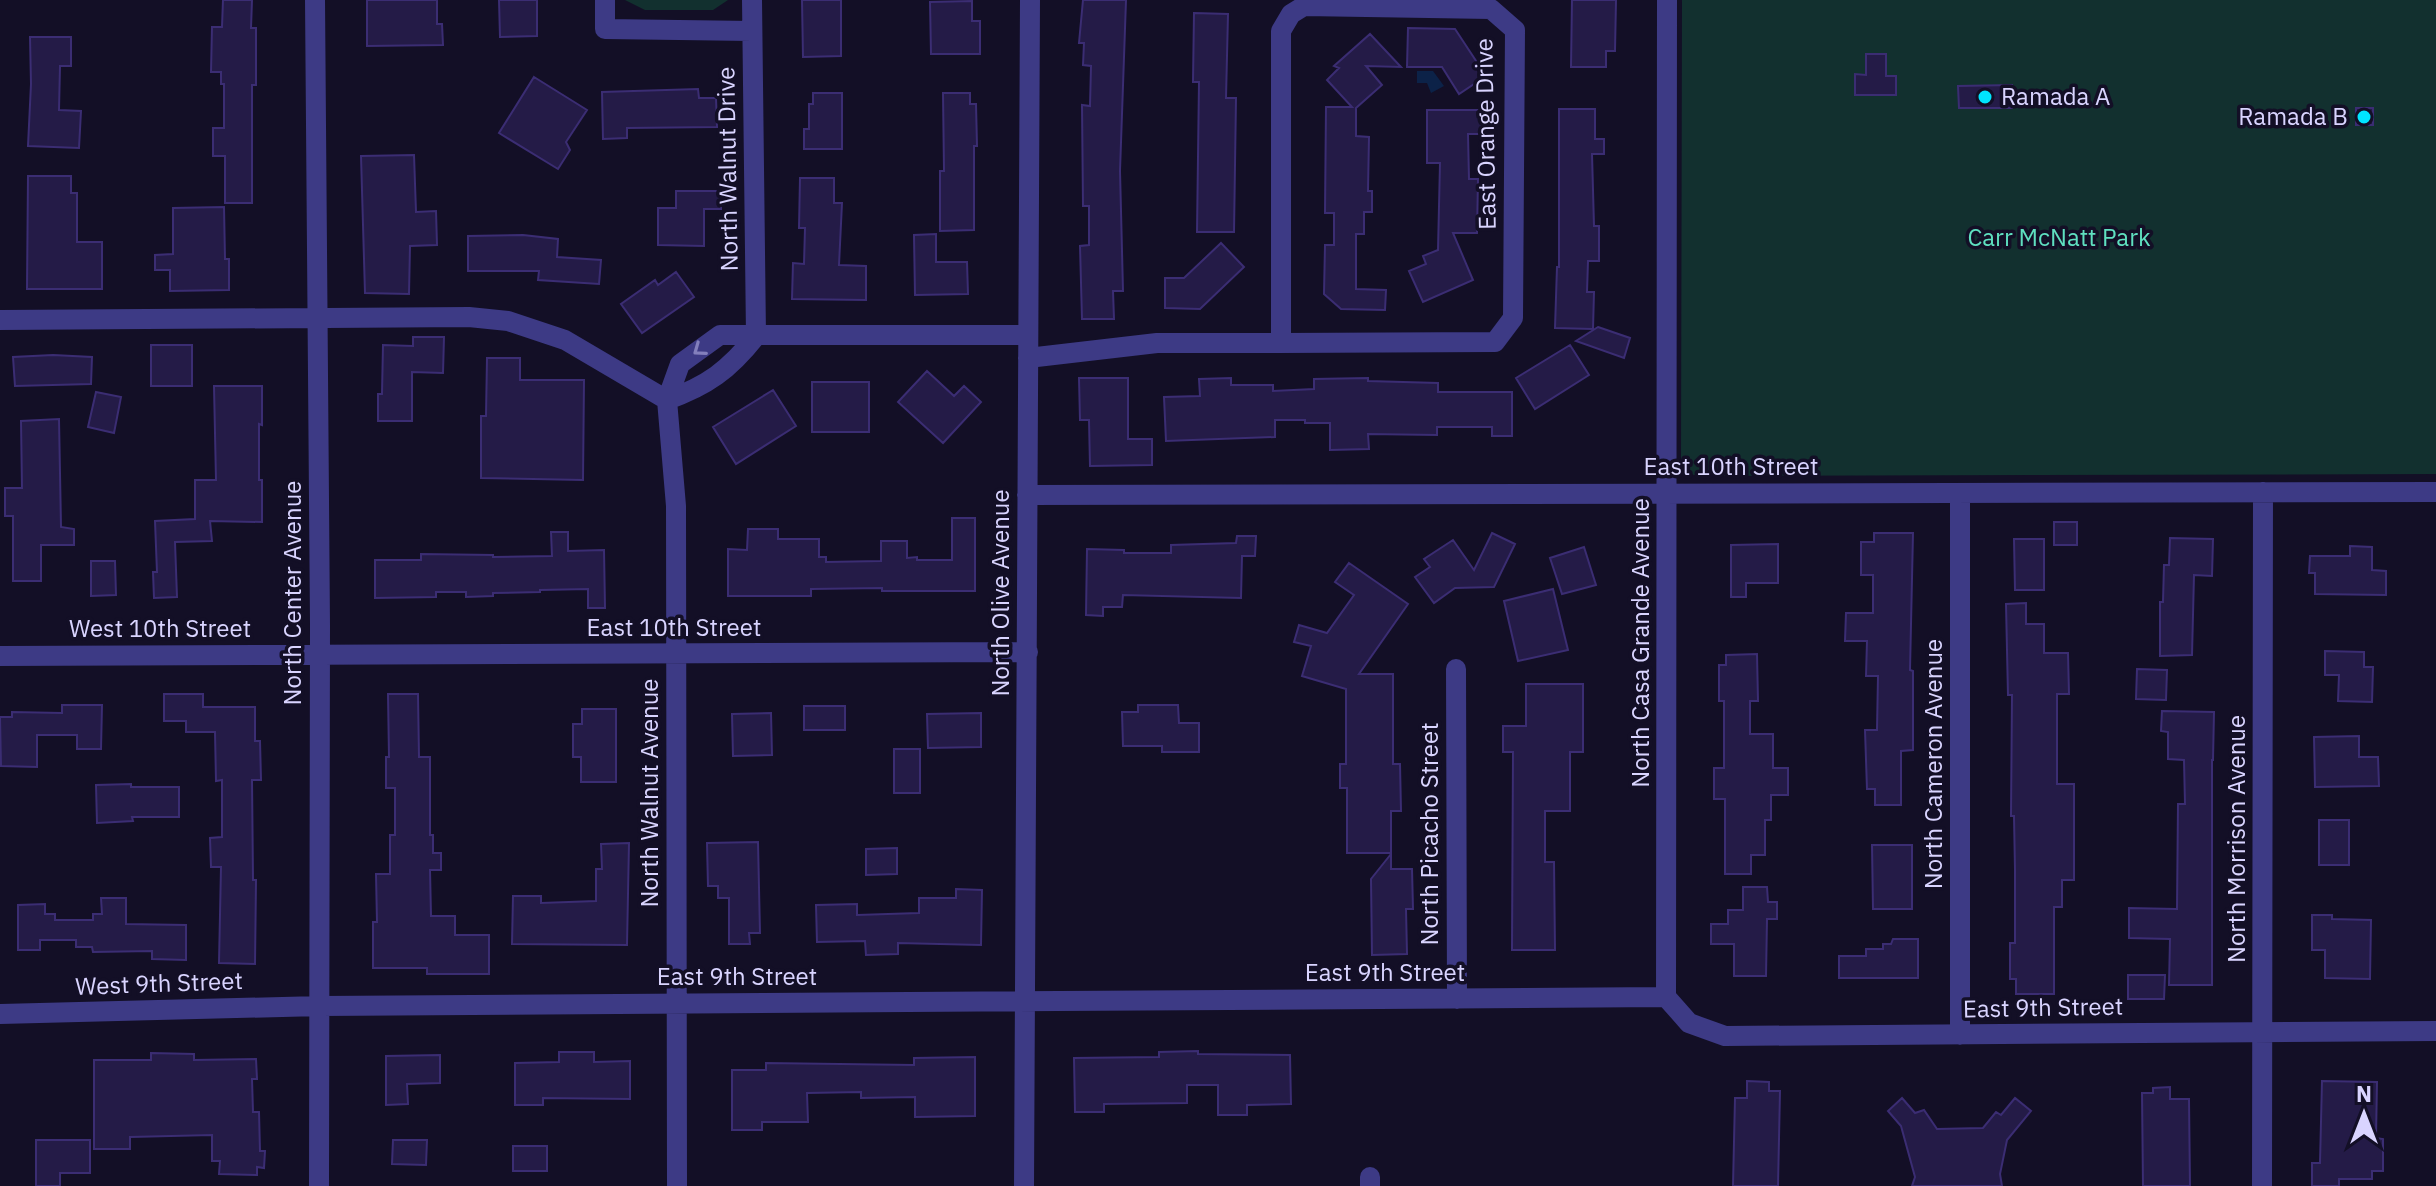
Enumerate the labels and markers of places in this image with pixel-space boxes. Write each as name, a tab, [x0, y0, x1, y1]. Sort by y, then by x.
place label: Ramada A	[2001, 80, 2111, 112]
marker: Ramada A	[1976, 88, 1994, 106]
place label: Ramada B	[2238, 100, 2348, 132]
marker: Ramada B	[2355, 108, 2373, 126]

